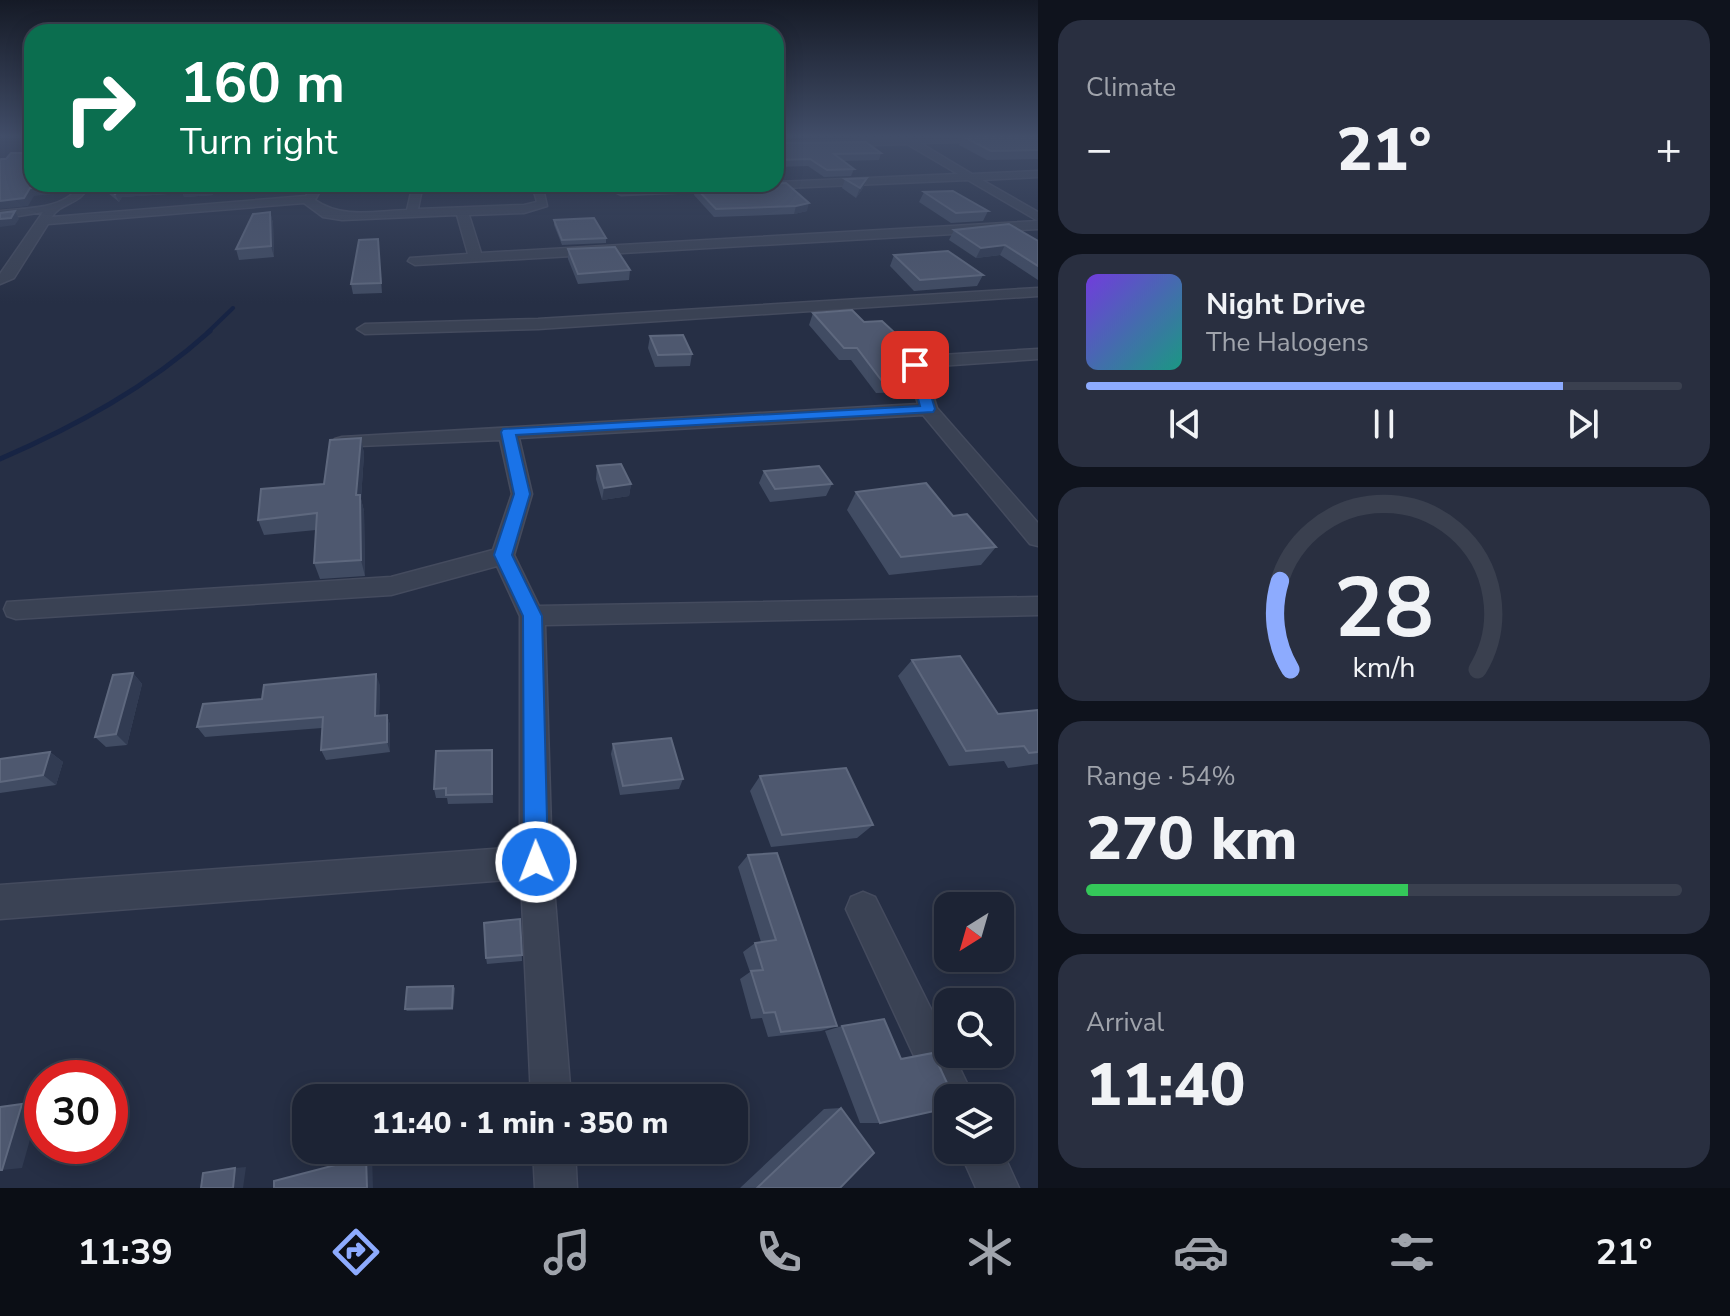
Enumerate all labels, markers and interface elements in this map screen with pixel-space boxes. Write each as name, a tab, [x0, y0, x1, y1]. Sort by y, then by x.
text: 160 m	[180, 45, 345, 122]
icon: right	[48, 56, 152, 160]
text: Climate	[1086, 70, 1176, 105]
text: 21°	[1336, 109, 1432, 191]
text: Turn right	[180, 118, 337, 167]
text: −	[1086, 120, 1112, 180]
text: +	[1656, 120, 1682, 180]
text: Night Drive	[1206, 284, 1365, 325]
text: The Halogens	[1206, 325, 1369, 360]
pin	[881, 331, 949, 399]
icon: arrive	[893, 343, 937, 387]
icon: previous	[1163, 402, 1207, 446]
icon: pause	[1362, 402, 1406, 446]
icon: next	[1561, 402, 1605, 446]
text: 28	[1334, 552, 1434, 665]
text: km/h	[1353, 648, 1415, 687]
text: Range · 54%	[1086, 759, 1236, 794]
text: 270 km	[1086, 798, 1298, 880]
position arrow	[494, 820, 578, 904]
north arrow	[934, 892, 1014, 972]
map controls	[934, 892, 1014, 1164]
button: search	[934, 988, 1014, 1068]
text: Arrival	[1086, 1005, 1164, 1040]
text: 11:40	[1086, 1044, 1246, 1126]
speed limit sign: 30	[24, 1060, 128, 1164]
button: layers	[934, 1084, 1014, 1164]
text: 11:40 · 1 min · 350 m	[372, 1103, 668, 1144]
icon: directions	[328, 1224, 384, 1280]
icon: music	[539, 1224, 595, 1280]
icon: phone	[751, 1224, 807, 1280]
icon: climate	[962, 1224, 1018, 1280]
icon: car	[1173, 1224, 1229, 1280]
icon: filters	[1384, 1224, 1440, 1280]
text: 11:39	[78, 1228, 173, 1277]
text: 21°	[1595, 1228, 1652, 1277]

